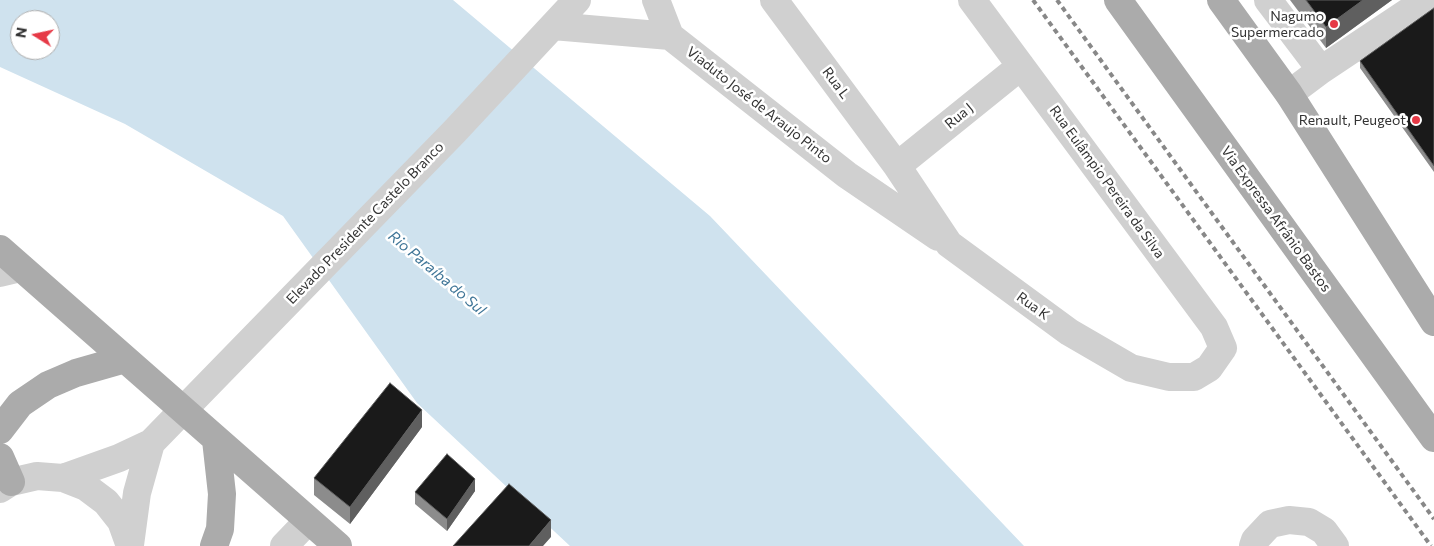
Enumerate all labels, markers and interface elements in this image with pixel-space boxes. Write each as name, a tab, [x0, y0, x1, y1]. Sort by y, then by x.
place label: Nagumo Supermercado	[1231, 8, 1324, 40]
north arrow	[10, 10, 60, 60]
marker: Nagumo Supermercado	[1328, 18, 1340, 30]
text: N	[11, 26, 30, 39]
street label: Viaduto José de Araujo Pinto	[683, 43, 835, 167]
street label: Rua L	[819, 64, 853, 102]
street label: Rua J	[942, 100, 976, 132]
street label: Rua Eulâmpio Pereira da Silva	[1046, 102, 1168, 262]
place label: Renault, Peugeot	[1299, 112, 1406, 128]
marker: Renault, Peugeot	[1410, 114, 1422, 126]
street label: Elevado Presidente Castelo Branco	[283, 138, 447, 308]
street label: Via Expressa Afrânio Bastos	[1218, 143, 1334, 295]
water label: Rio Paraíba do Sul	[385, 227, 489, 319]
street label: Rua K	[1013, 288, 1053, 324]

